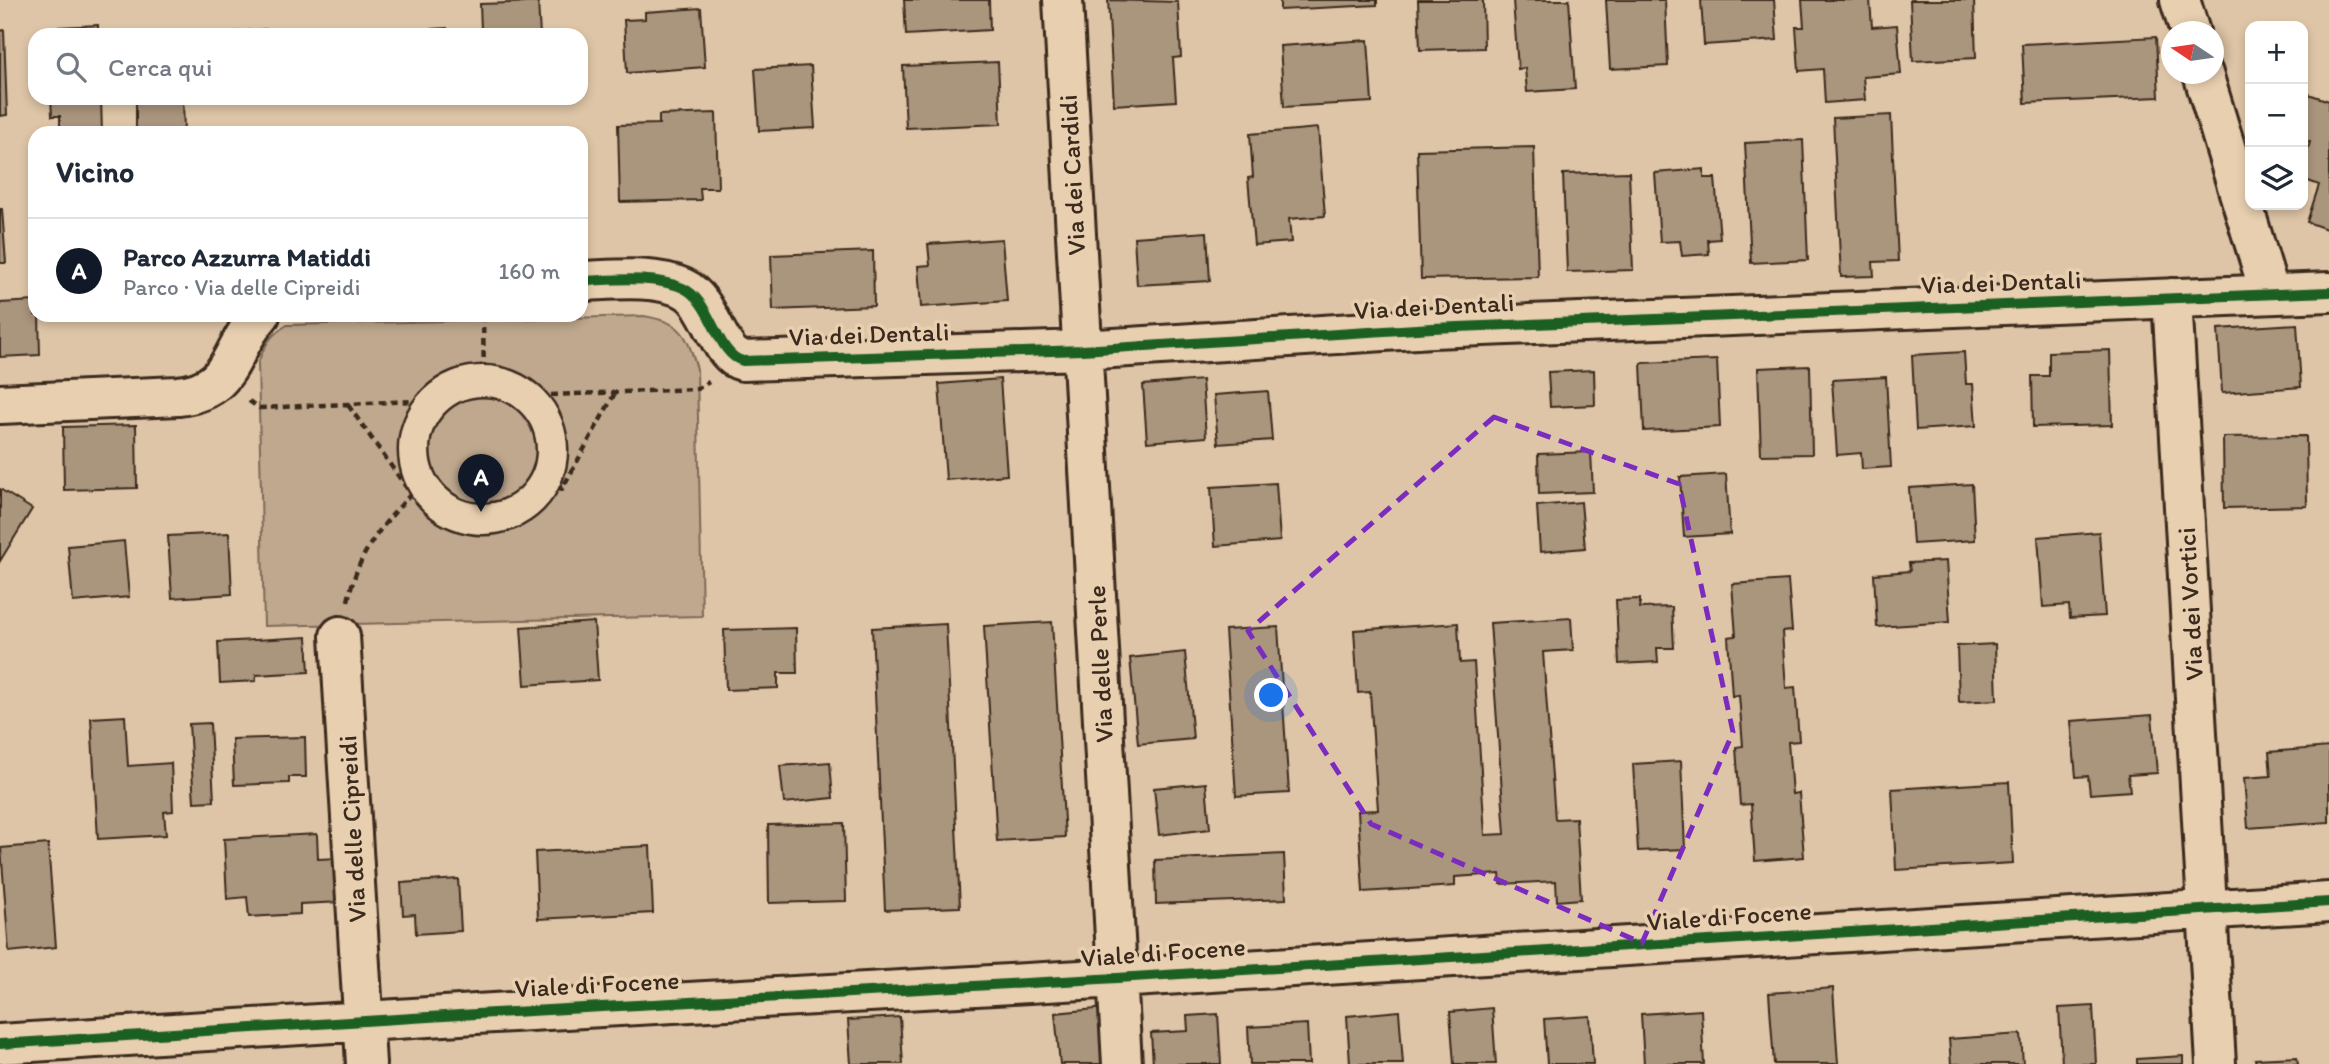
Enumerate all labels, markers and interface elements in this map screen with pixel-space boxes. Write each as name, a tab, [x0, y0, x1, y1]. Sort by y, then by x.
north arrow	[2161, 21, 2224, 84]
map controls	[2245, 21, 2308, 210]
button: +	[2245, 21, 2308, 84]
search box	[28, 28, 588, 105]
icon: search	[52, 48, 90, 86]
text: Cerca qui	[108, 51, 212, 83]
button: −	[2245, 84, 2308, 147]
street label: Via dei Cardidi	[1052, 94, 1092, 256]
button: layers	[2245, 147, 2308, 210]
text: Vicino	[56, 153, 134, 190]
text: Parco Azzurra Matiddi	[123, 241, 371, 273]
text: A	[72, 257, 86, 285]
text: 160 m	[498, 257, 560, 285]
street label: Via dei Dentali	[1920, 263, 2082, 301]
text: Parco · Via delle Cipreidi	[123, 273, 360, 301]
street label: Via dei Dentali	[1353, 286, 1515, 326]
street label: Via dei Dentali	[788, 315, 950, 353]
pin: A	[458, 454, 504, 512]
street label: Via dei Vortici	[2170, 526, 2210, 682]
street label: Via delle Perle	[1080, 584, 1120, 744]
your location	[1254, 678, 1288, 712]
street label: Via delle Cipreidi	[331, 735, 373, 923]
street label: Viale di Focene	[1645, 894, 1813, 938]
street label: Viale di Focene	[1079, 930, 1247, 974]
street label: Viale di Focene	[514, 964, 680, 1004]

